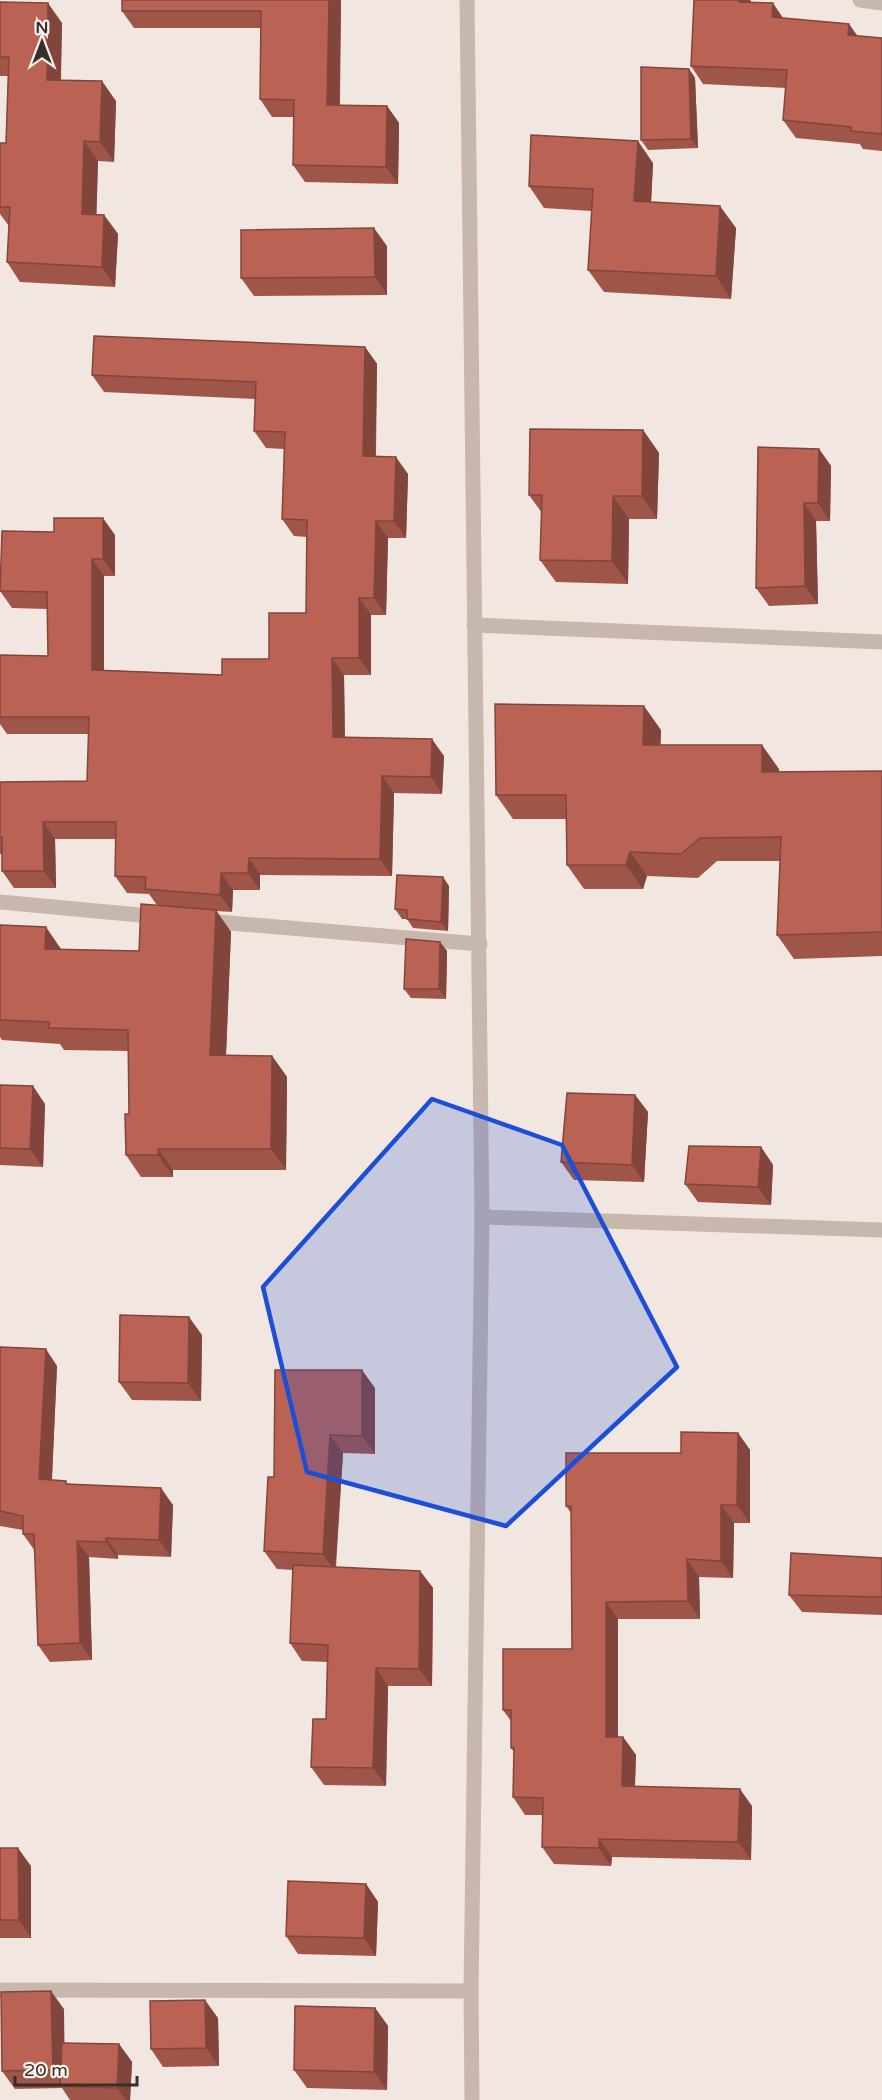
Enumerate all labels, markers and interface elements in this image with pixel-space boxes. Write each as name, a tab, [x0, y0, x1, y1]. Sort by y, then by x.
north arrow	[12, 12, 72, 72]
text: N	[36, 18, 48, 38]
scale bar	[15, 2049, 136, 2087]
text: 20 m	[24, 2059, 68, 2081]

